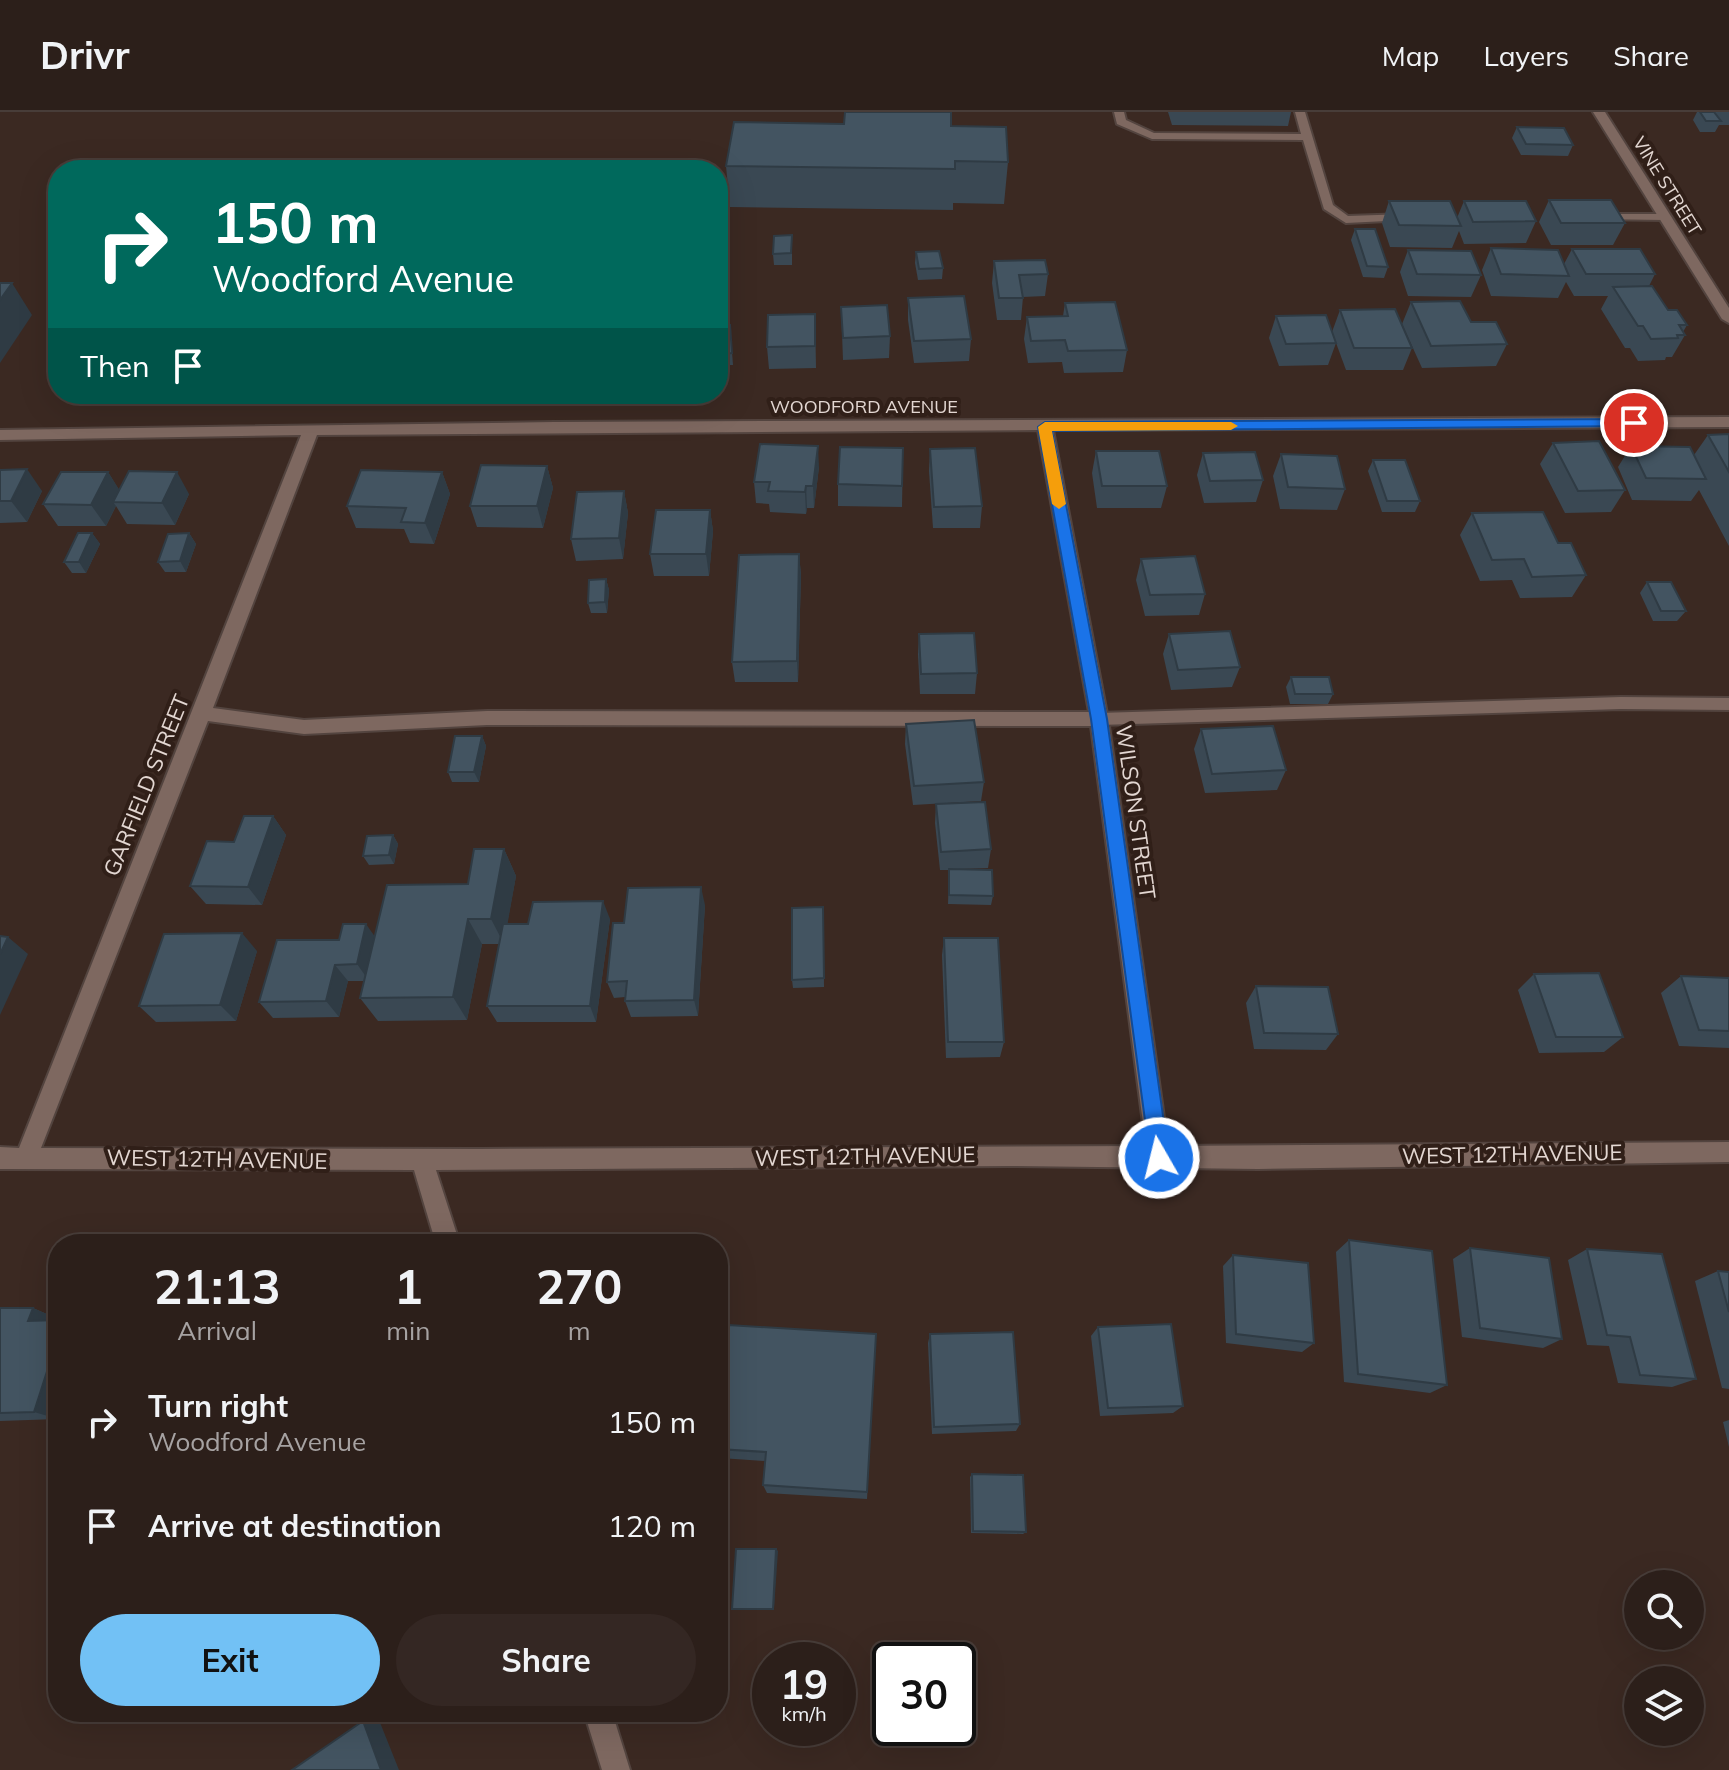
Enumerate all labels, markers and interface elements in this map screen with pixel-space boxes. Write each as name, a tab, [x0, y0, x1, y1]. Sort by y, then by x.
text: Drivr	[40, 31, 129, 79]
text: Map	[1382, 38, 1439, 73]
text: Layers	[1483, 38, 1569, 73]
text: Share	[1613, 38, 1689, 73]
street label: VINE STREET	[1628, 132, 1707, 239]
text: 150 m	[212, 187, 379, 257]
icon: right	[80, 192, 184, 296]
text: Woodford Avenue	[212, 256, 514, 301]
icon: arrive	[166, 344, 210, 388]
text: Then	[80, 347, 150, 385]
pin	[1600, 389, 1668, 457]
street label: WOODFORD AVENUE	[770, 395, 958, 418]
icon: arrive	[1612, 401, 1656, 445]
street label: GARFIELD STREET	[97, 690, 195, 880]
street label: WILSON STREET	[1110, 723, 1162, 901]
position arrow	[1117, 1116, 1201, 1200]
street label: WEST 12TH AVENUE	[1401, 1138, 1623, 1170]
street label: WEST 12TH AVENUE	[754, 1140, 976, 1172]
street label: WEST 12TH AVENUE	[106, 1143, 328, 1175]
text: 21:13	[154, 1256, 281, 1316]
text: 1	[394, 1256, 423, 1316]
text: 270	[536, 1256, 622, 1316]
text: Arrival	[177, 1314, 257, 1347]
text: min	[386, 1314, 430, 1347]
text: m	[568, 1314, 591, 1347]
text: Turn right	[148, 1387, 288, 1425]
icon: right	[80, 1400, 124, 1444]
text: 150 m	[608, 1403, 696, 1441]
text: Woodford Avenue	[148, 1425, 366, 1458]
icon: arrive	[80, 1504, 124, 1548]
text: Arrive at destination	[148, 1507, 442, 1545]
text: 120 m	[608, 1507, 696, 1545]
map controls	[1624, 1570, 1704, 1746]
button: search	[1624, 1570, 1704, 1650]
button: Exit	[80, 1614, 380, 1706]
button: Share	[396, 1614, 696, 1706]
speed limit sign: 30	[872, 1642, 976, 1746]
text: 19	[780, 1659, 828, 1709]
button: layers	[1624, 1666, 1704, 1746]
text: km/h	[781, 1701, 827, 1726]

